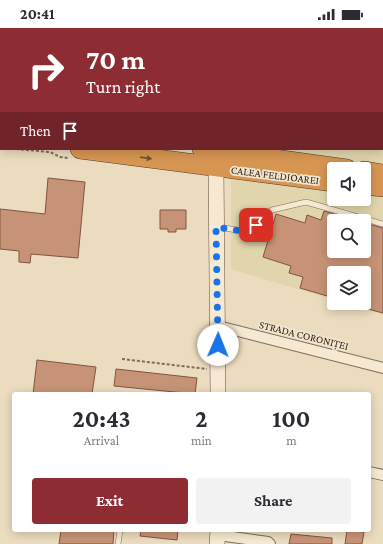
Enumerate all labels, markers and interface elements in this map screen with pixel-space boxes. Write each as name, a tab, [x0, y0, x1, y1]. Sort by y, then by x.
text: 20:41	[20, 6, 55, 22]
icon: right	[20, 44, 72, 96]
text: 70 m	[86, 44, 145, 75]
text: Turn right	[86, 77, 160, 97]
icon: arrive	[59, 120, 81, 142]
text: Then	[20, 123, 51, 139]
one-way arrow	[140, 155, 152, 161]
map controls	[327, 162, 371, 310]
button: sound	[327, 162, 371, 206]
street label: CALEA FELDIOAREI	[230, 164, 320, 186]
pin	[239, 208, 273, 242]
icon: arrive	[245, 214, 267, 236]
button: search	[327, 214, 371, 258]
button: layers	[327, 266, 371, 310]
street label: STRADA CORONIȚEI	[258, 318, 350, 354]
position arrow	[197, 324, 239, 366]
text: 20:43	[73, 405, 130, 432]
text: 2	[195, 405, 207, 432]
text: 100	[272, 405, 310, 432]
text: Arrival	[84, 433, 119, 448]
text: min	[191, 433, 212, 448]
text: m	[286, 433, 297, 448]
button: Exit	[32, 478, 188, 524]
button: Share	[196, 478, 351, 524]

